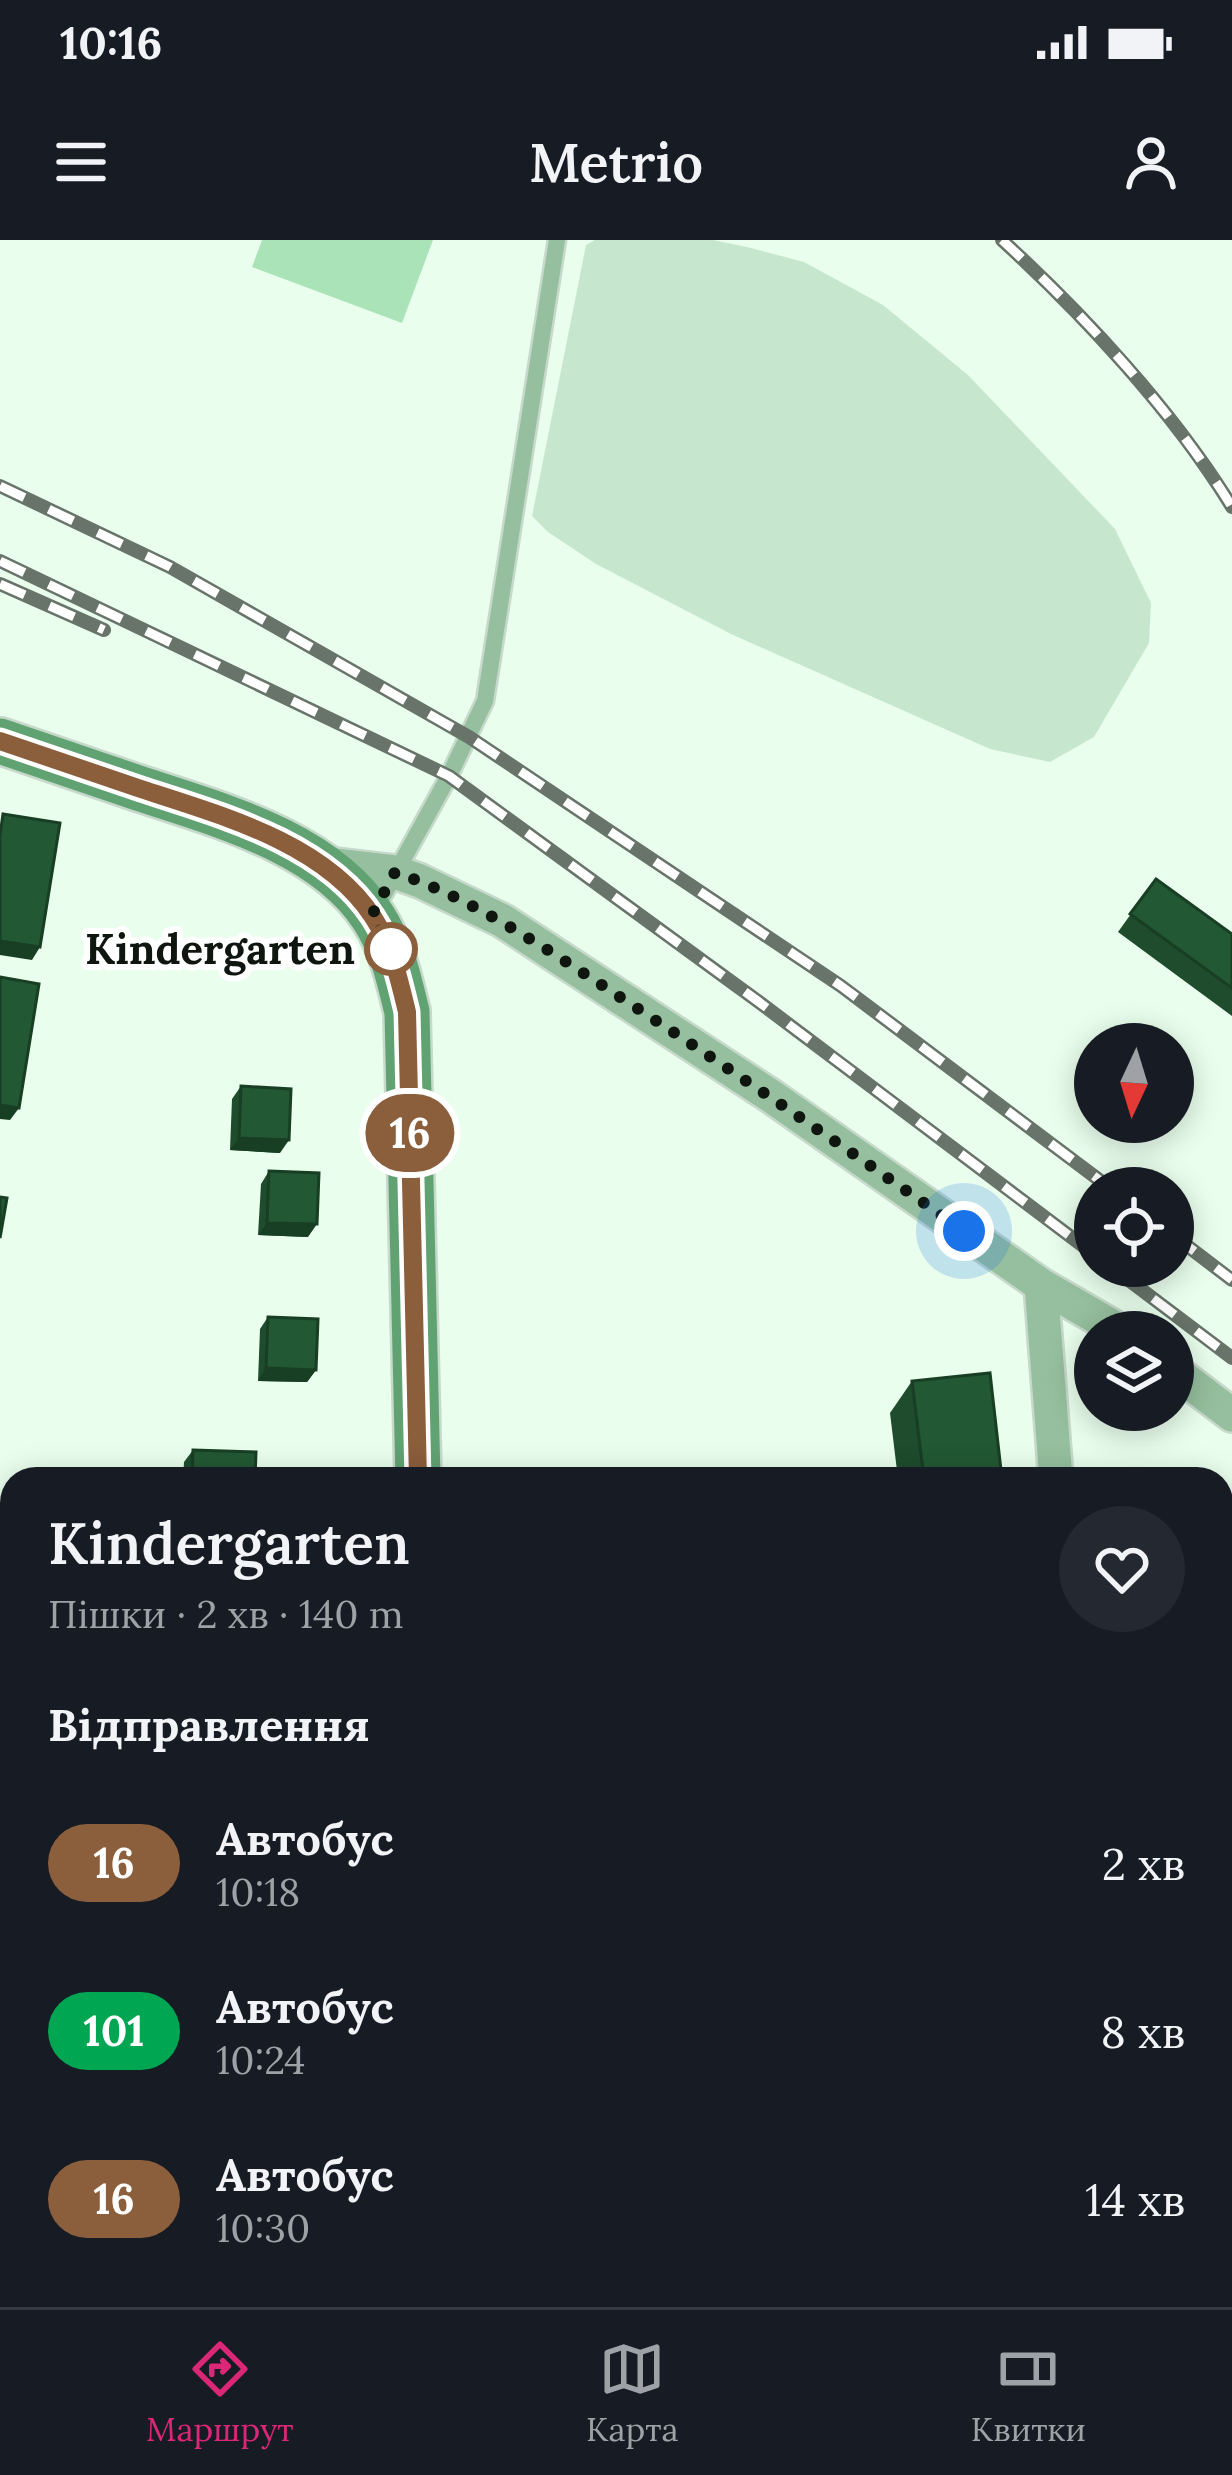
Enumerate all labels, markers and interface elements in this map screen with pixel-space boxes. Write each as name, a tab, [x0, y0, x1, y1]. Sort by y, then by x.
text: 10:16	[60, 14, 162, 71]
text: Metrio	[529, 128, 703, 197]
icon: menu	[48, 129, 114, 195]
icon: person	[1118, 129, 1184, 195]
place label: Kindergarten	[85, 922, 355, 976]
marker: Kindergarten	[366, 924, 416, 974]
north arrow	[1074, 1023, 1194, 1143]
map controls	[1074, 1023, 1194, 1431]
line badge: 16	[356, 1094, 464, 1172]
text: 16	[389, 1106, 431, 1160]
button: locate	[1074, 1167, 1194, 1287]
your location	[934, 1201, 994, 1261]
button: layers	[1074, 1311, 1194, 1431]
button: heart	[1059, 1506, 1185, 1632]
text: Kindergarten	[48, 1507, 410, 1580]
text: Пішки · 2 хв · 140 m	[48, 1589, 404, 1639]
text: Відправлення	[48, 1696, 370, 1753]
text: Автобус	[216, 1810, 394, 1867]
text: 2 хв	[1102, 1835, 1185, 1892]
text: 16	[93, 1836, 135, 1890]
text: 10:18	[216, 1867, 300, 1917]
text: Автобус	[216, 1978, 394, 2035]
text: 8 хв	[1101, 2003, 1185, 2060]
text: 101	[84, 2004, 144, 2058]
text: 10:24	[216, 2035, 305, 2085]
text: Автобус	[216, 2146, 394, 2203]
text: 14 хв	[1085, 2171, 1185, 2228]
text: 16	[93, 2172, 135, 2226]
text: 10:30	[216, 2203, 310, 2253]
tab: Маршрут	[146, 2336, 294, 2450]
tab: Карта	[586, 2336, 679, 2450]
tab: Квитки	[971, 2336, 1086, 2450]

